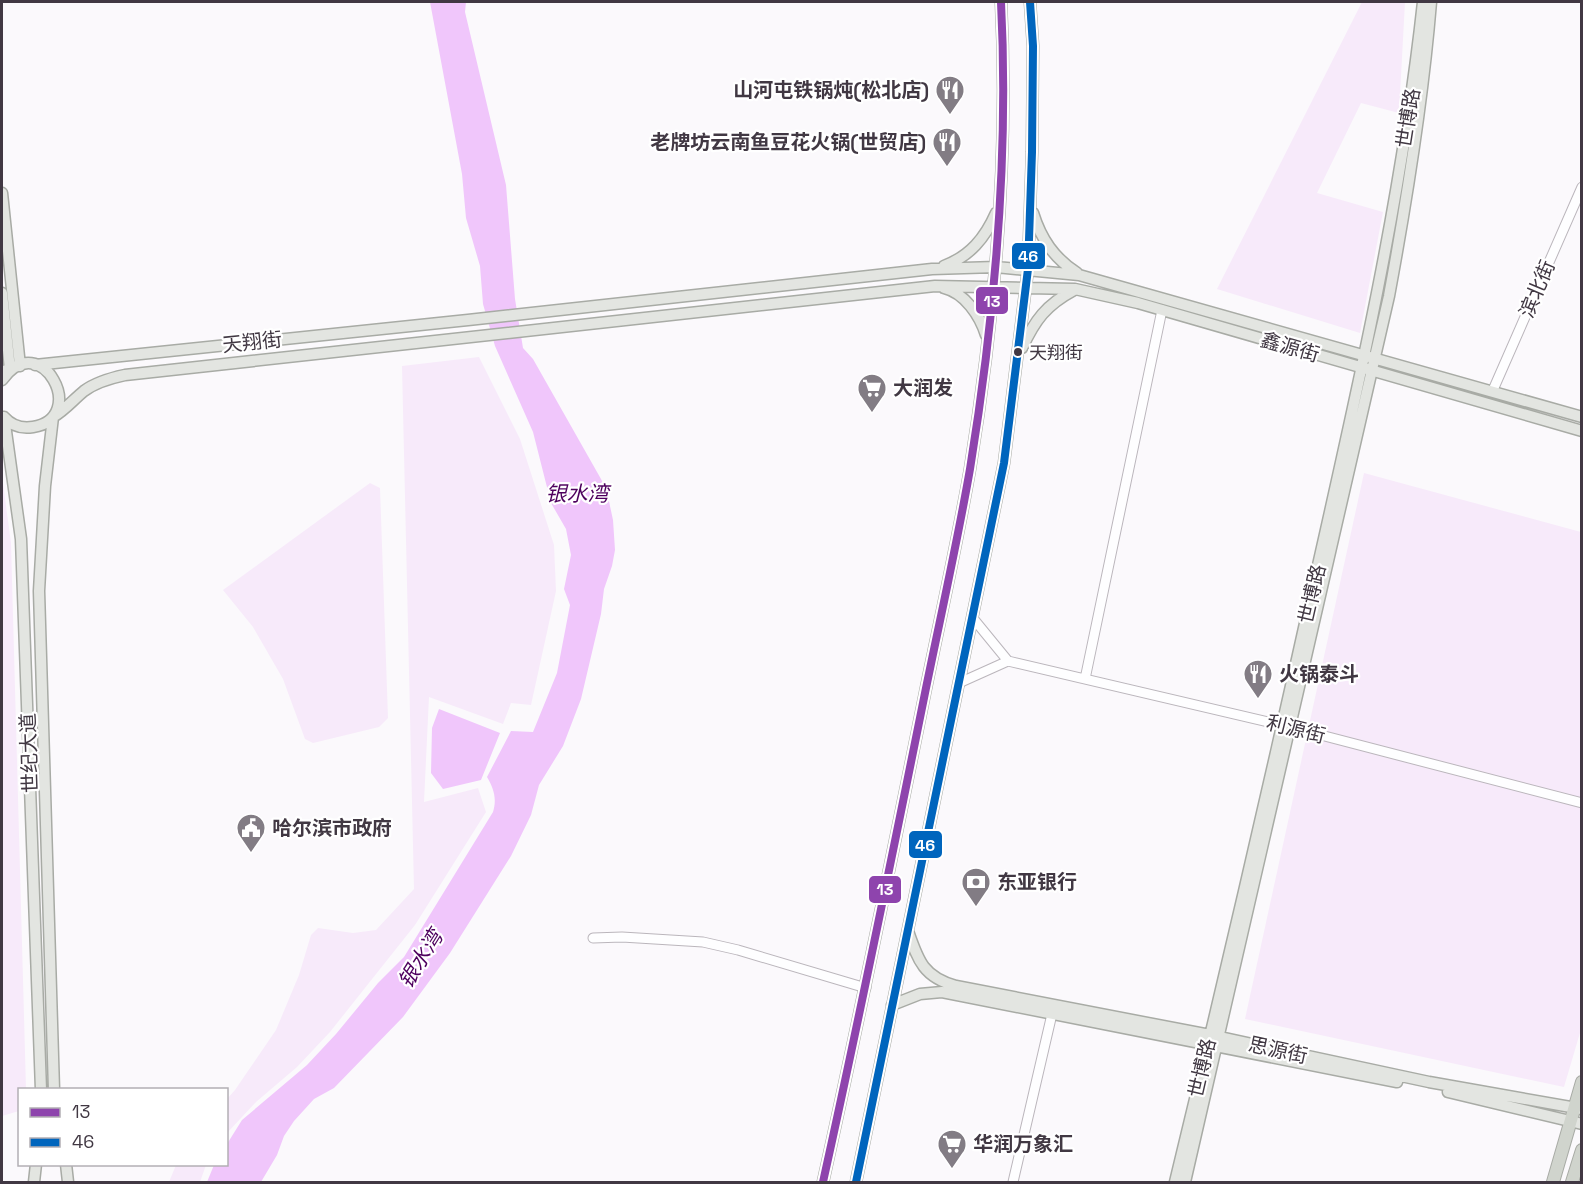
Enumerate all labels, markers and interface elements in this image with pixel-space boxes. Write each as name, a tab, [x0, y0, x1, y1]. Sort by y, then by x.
restaurant icon: 山河屯铁锅炖(松北店)	[934, 74, 966, 116]
place label: 山河屯铁锅炖(松北店)	[733, 77, 929, 103]
street label: 世博路	[1390, 86, 1426, 150]
restaurant icon: 老牌坊云南鱼豆花火锅(世贸店)	[931, 126, 963, 168]
place label: 老牌坊云南鱼豆花火锅(世贸店)	[650, 129, 926, 155]
line badge: 46	[1011, 242, 1046, 270]
text: 46	[1018, 246, 1038, 267]
street label: 滨北街	[1513, 256, 1561, 322]
line badge: 13	[975, 286, 1009, 315]
text: 13	[984, 291, 1001, 312]
street label: 天翔街	[221, 326, 283, 358]
street label: 鑫源街	[1258, 326, 1322, 368]
place label: 天翔街	[1029, 341, 1083, 364]
marker: 天翔街	[1012, 346, 1024, 358]
supermarket icon: 大润发	[856, 372, 888, 414]
place label: 大润发	[893, 375, 953, 401]
water label: 银水湾	[546, 480, 611, 507]
street label: 世博路	[1293, 562, 1331, 626]
restaurant icon: 火锅泰斗	[1242, 658, 1274, 700]
place label: 火锅泰斗	[1279, 661, 1359, 687]
street label: 利源街	[1264, 709, 1328, 749]
street label: 世纪大道	[15, 713, 43, 793]
public building icon: 哈尔滨市政府	[235, 812, 267, 854]
place label: 哈尔滨市政府	[272, 815, 392, 841]
line badge: 46	[908, 830, 943, 859]
text: 46	[915, 835, 935, 856]
bank icon: 东亚银行	[960, 866, 992, 908]
place label: 东亚银行	[997, 869, 1077, 895]
line badge: 13	[868, 875, 902, 904]
text: 13	[877, 879, 894, 900]
water label: 银水湾	[392, 923, 450, 993]
street label: 思源街	[1246, 1031, 1310, 1069]
street label: 世博路	[1183, 1036, 1221, 1100]
legend	[18, 1088, 228, 1166]
text: 13	[72, 1100, 90, 1123]
supermarket icon: 华润万象汇	[936, 1128, 968, 1170]
text: 46	[72, 1130, 94, 1153]
place label: 华润万象汇	[973, 1131, 1073, 1157]

